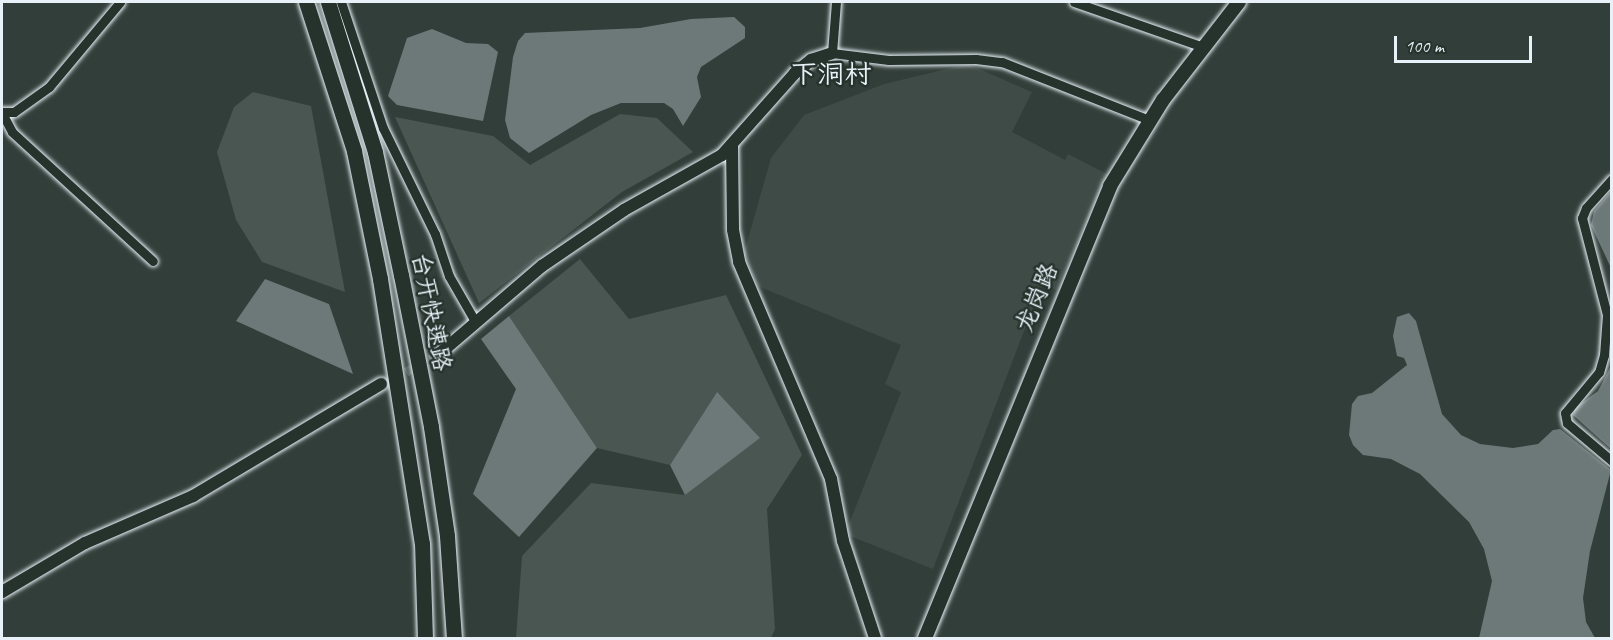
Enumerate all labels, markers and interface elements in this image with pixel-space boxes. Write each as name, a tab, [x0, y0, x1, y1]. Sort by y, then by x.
scale bar	[1397, 24, 1535, 62]
text: 100 m	[1405, 35, 1444, 57]
district label: 下洞村	[791, 59, 871, 91]
street label: 台开快速路	[405, 250, 457, 374]
street label: 龙岗路	[1010, 259, 1064, 337]

